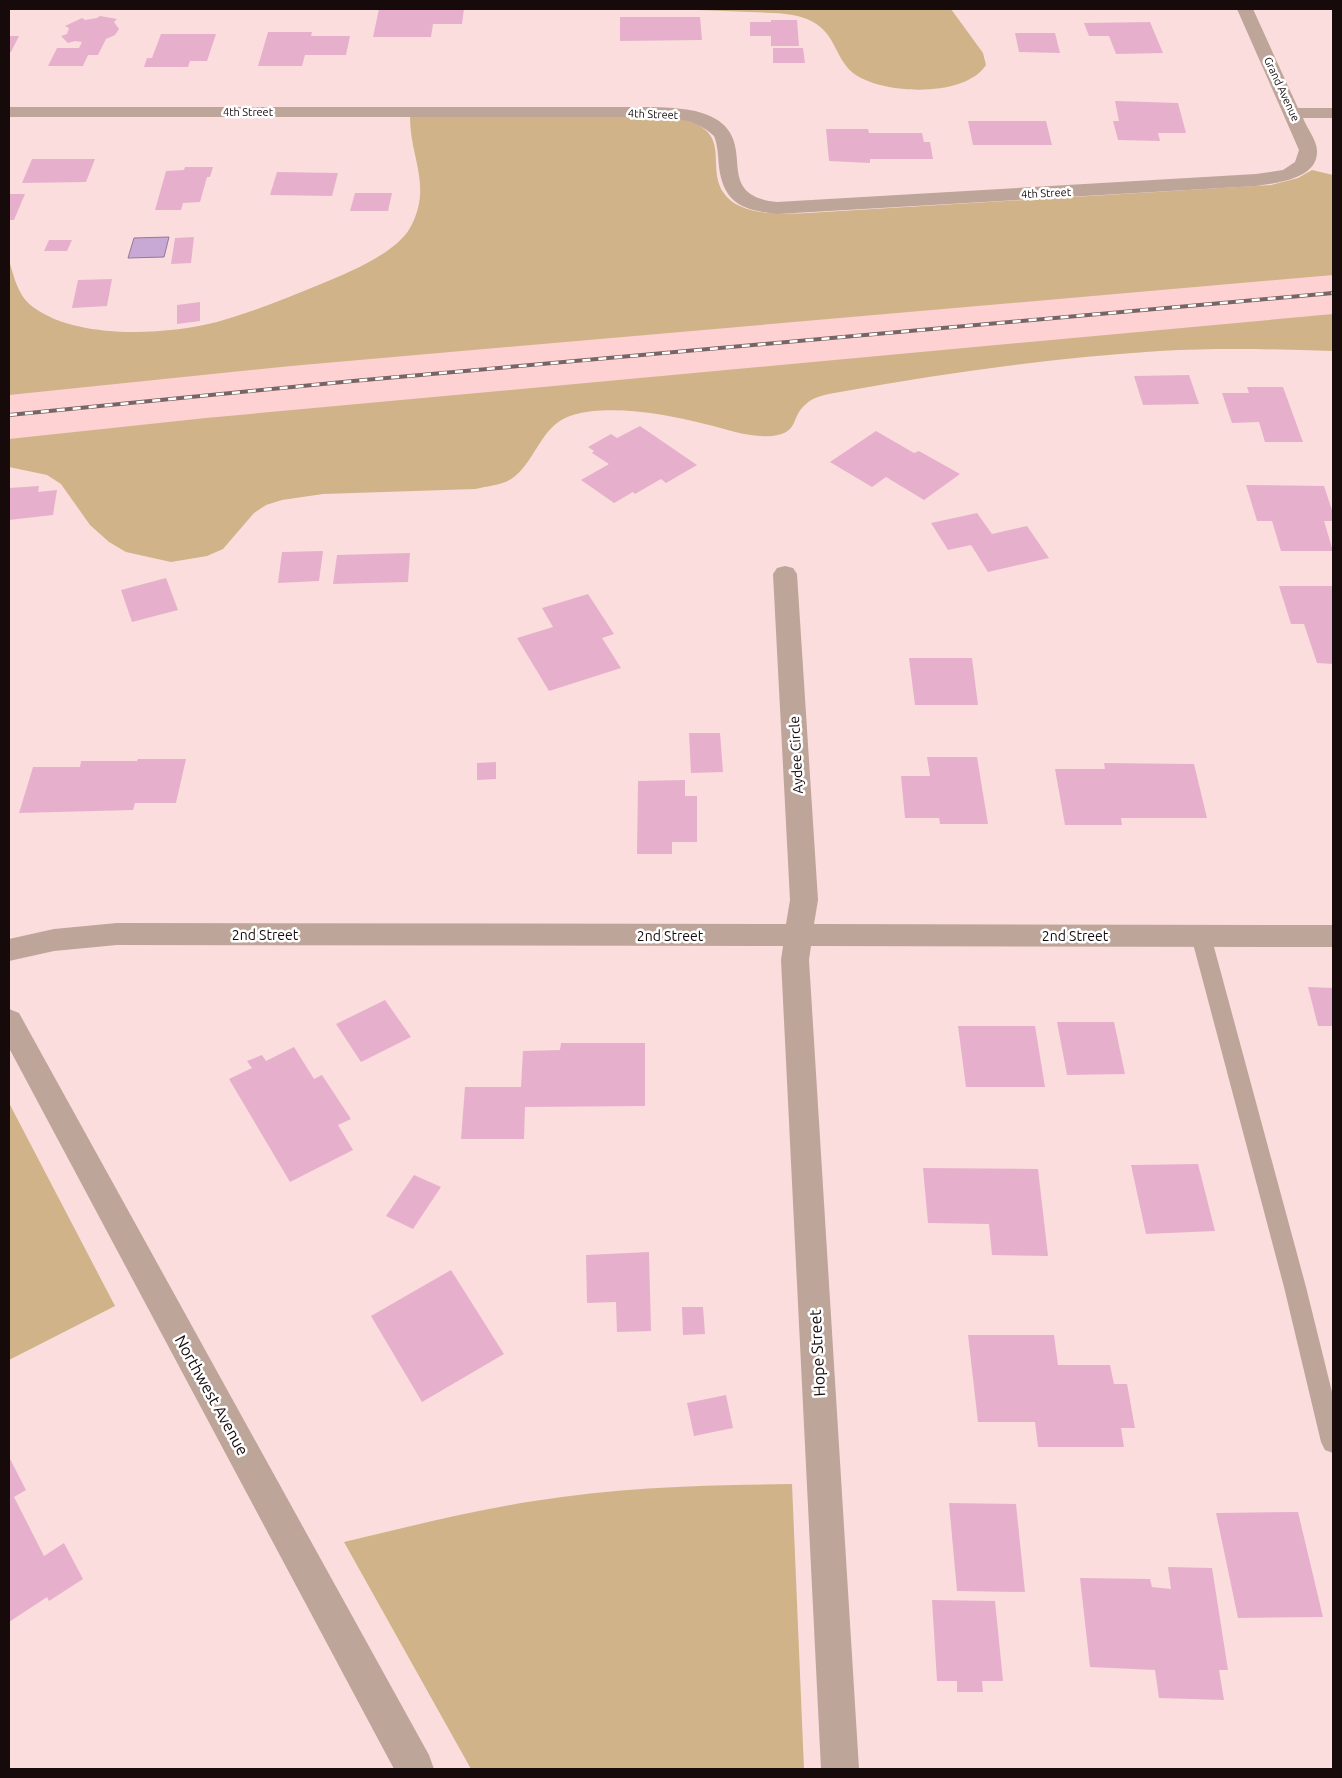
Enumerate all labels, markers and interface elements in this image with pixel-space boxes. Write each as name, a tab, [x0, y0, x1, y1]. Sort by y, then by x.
street label: Grand Avenue	[1262, 55, 1302, 123]
street label: 4th Street	[223, 106, 274, 118]
street label: 4th Street	[628, 107, 679, 121]
street label: 4th Street	[1021, 186, 1072, 200]
street label: Aydee Circle	[786, 716, 806, 794]
street label: 2nd Street	[232, 927, 299, 943]
street label: 2nd Street	[637, 928, 704, 944]
street label: 2nd Street	[1042, 928, 1109, 944]
street label: Hope Street	[806, 1308, 828, 1397]
street label: Northwest Avenue	[172, 1332, 252, 1458]

